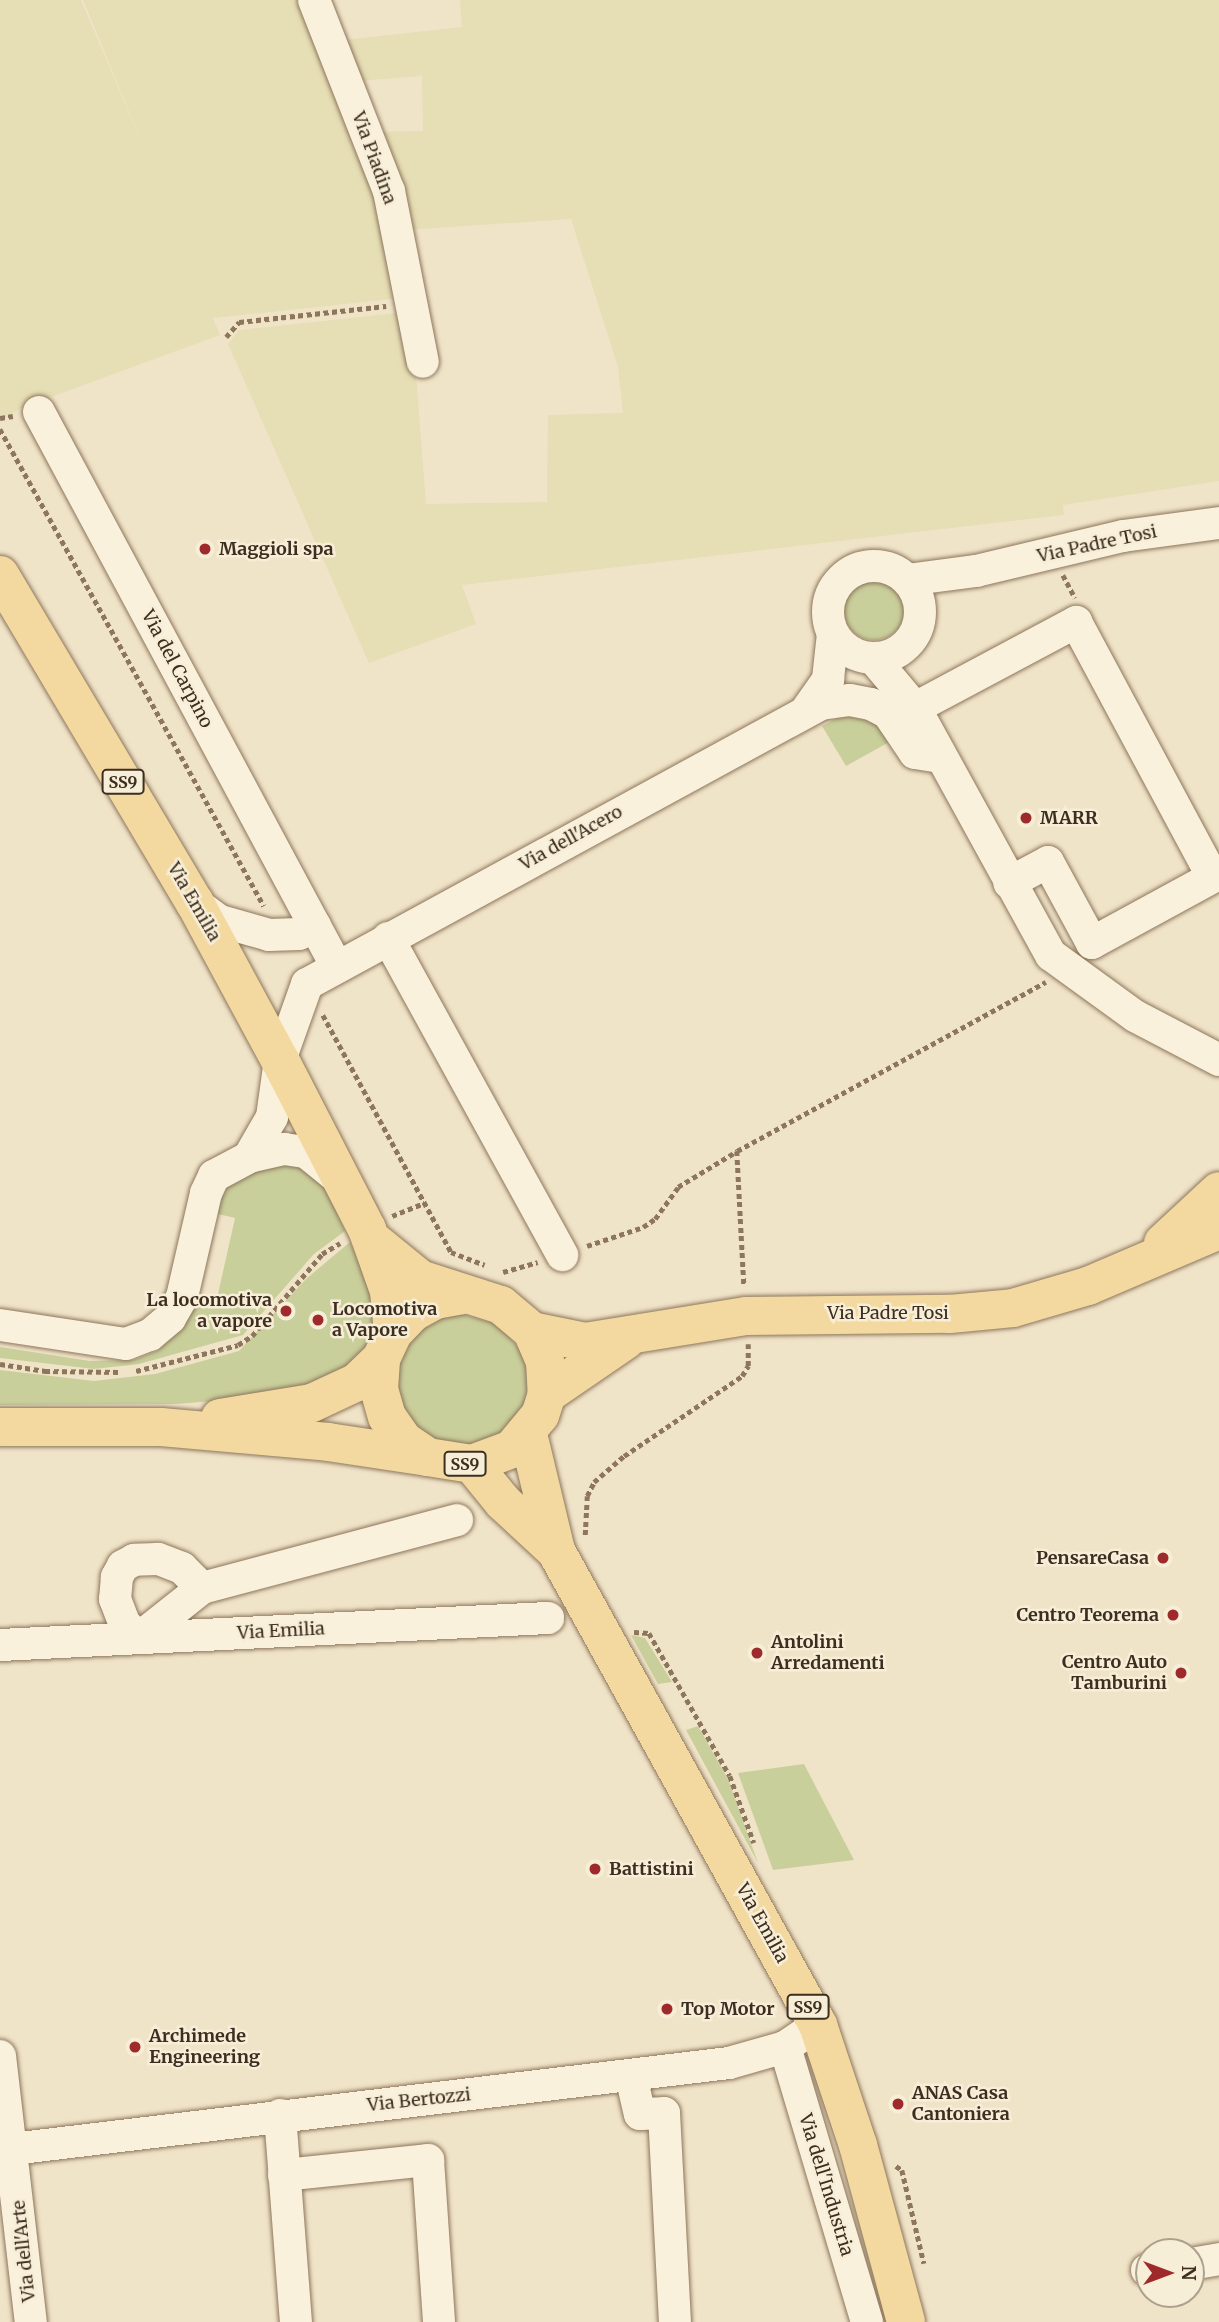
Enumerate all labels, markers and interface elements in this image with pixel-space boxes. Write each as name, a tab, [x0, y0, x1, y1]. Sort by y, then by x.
street label: Via Piadina	[347, 109, 401, 207]
street label: Via Padre Tosi	[1035, 521, 1159, 567]
place label: Maggioli spa	[219, 538, 334, 560]
marker: Maggioli spa	[197, 541, 213, 557]
street label: Via del Carpino	[137, 606, 217, 732]
road number: SS9	[100, 769, 146, 794]
street label: Via dell'Acero	[516, 801, 626, 875]
place label: MARR	[1040, 807, 1098, 829]
marker: MARR	[1018, 810, 1034, 826]
street label: Via Emilia	[163, 859, 225, 945]
place label: La locomotiva a vapore	[146, 1290, 272, 1332]
place label: Locomotiva a Vapore	[332, 1299, 437, 1342]
street label: Via Padre Tosi	[827, 1302, 949, 1324]
marker: La locomotiva a vapore	[278, 1303, 294, 1319]
marker: Locomotiva a Vapore	[310, 1312, 326, 1328]
road number: SS9	[442, 1452, 488, 1476]
place label: PensareCasa	[1036, 1547, 1149, 1569]
marker: PensareCasa	[1155, 1550, 1171, 1566]
place label: Centro Teorema	[1016, 1604, 1159, 1626]
marker: Centro Teorema	[1165, 1607, 1181, 1623]
street label: Via Emilia	[237, 1618, 325, 1644]
place label: Antolini Arredamenti	[771, 1632, 885, 1674]
marker: Antolini Arredamenti	[749, 1645, 765, 1661]
place label: Centro Auto Tamburini	[1062, 1652, 1167, 1694]
marker: Centro Auto Tamburini	[1173, 1665, 1189, 1681]
place label: Battistini	[609, 1858, 694, 1880]
marker: Battistini	[587, 1861, 603, 1877]
street label: Via Emilia	[731, 1879, 793, 1967]
road number: SS9	[785, 1994, 831, 2020]
place label: Top Motor	[681, 1998, 775, 2020]
marker: Top Motor	[659, 2001, 675, 2017]
place label: Archimede Engineering	[149, 2026, 260, 2068]
marker: Archimede Engineering	[127, 2039, 143, 2055]
place label: ANAS Casa Cantoniera	[912, 2083, 1010, 2126]
street label: Via Bertozzi	[366, 2084, 472, 2116]
marker: ANAS Casa Cantoniera	[890, 2096, 906, 2112]
street label: Via dell'Industria	[794, 2111, 858, 2259]
street label: Via dell'Arte	[8, 2199, 40, 2303]
north arrow	[1135, 2238, 1205, 2308]
text: N	[1177, 2265, 1201, 2281]

